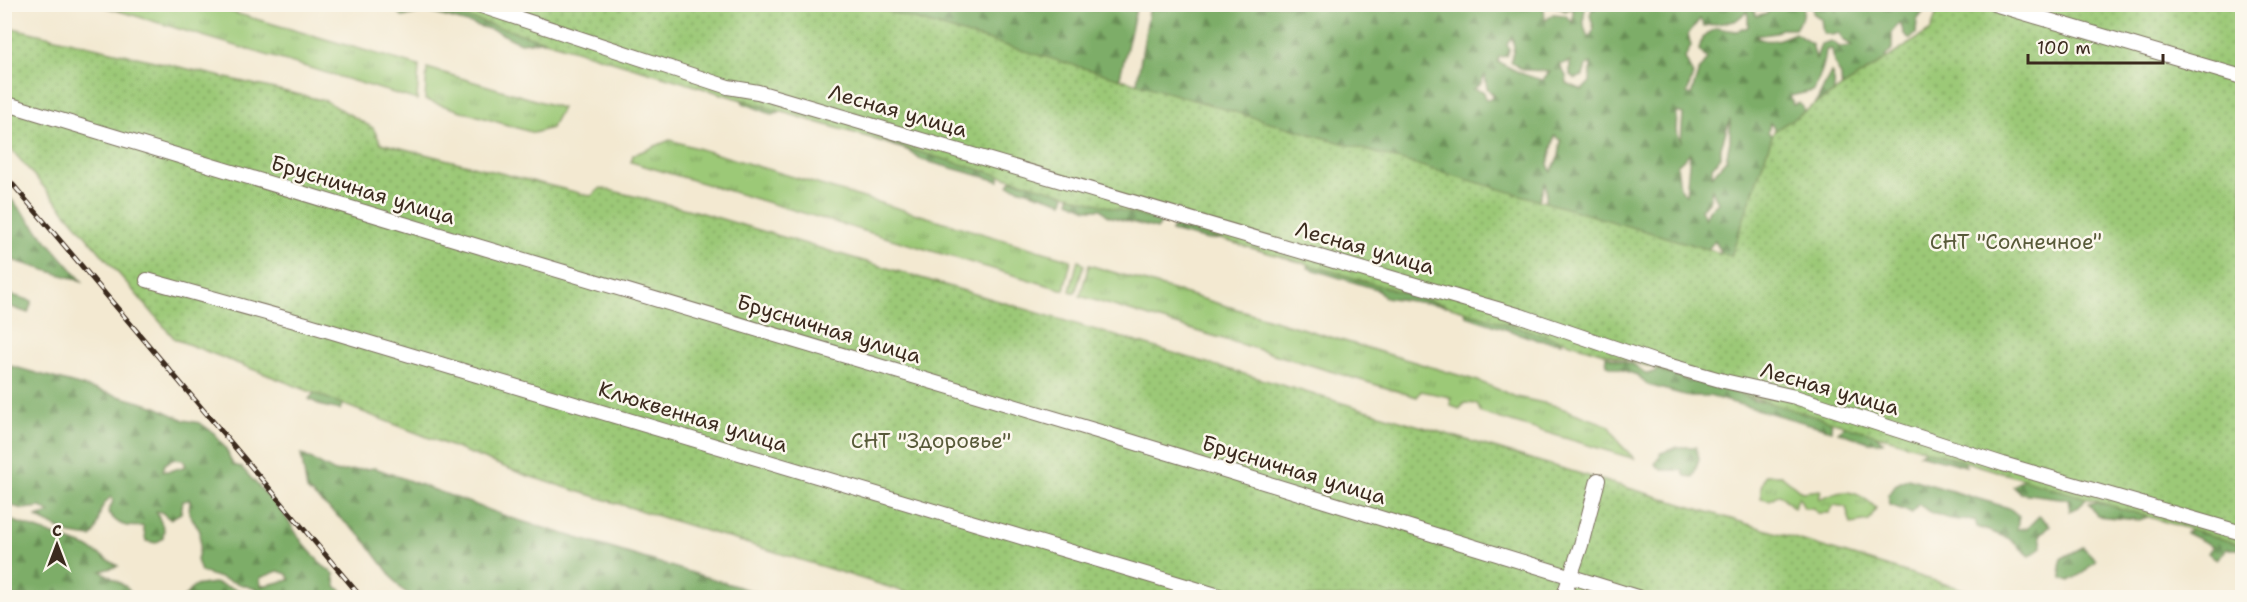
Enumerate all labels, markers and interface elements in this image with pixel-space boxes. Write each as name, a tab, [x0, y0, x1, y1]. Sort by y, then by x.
scale bar	[2028, 27, 2163, 65]
text: 100 m	[2037, 36, 2091, 60]
street label: Лесная улица	[825, 78, 971, 144]
street label: Брусничная улица	[267, 149, 459, 231]
street label: Лесная улица	[1292, 215, 1438, 281]
park label: СНТ "Солнечное"	[1930, 228, 2102, 256]
street label: Брусничная улица	[733, 288, 925, 370]
street label: Лесная улица	[1757, 356, 1903, 422]
street label: Клюквенная улица	[595, 375, 791, 459]
park label: СНТ "Здоровье"	[851, 427, 1011, 455]
street label: Брусничная улица	[1198, 429, 1390, 511]
north arrow	[27, 515, 87, 575]
text: С	[52, 520, 62, 541]

